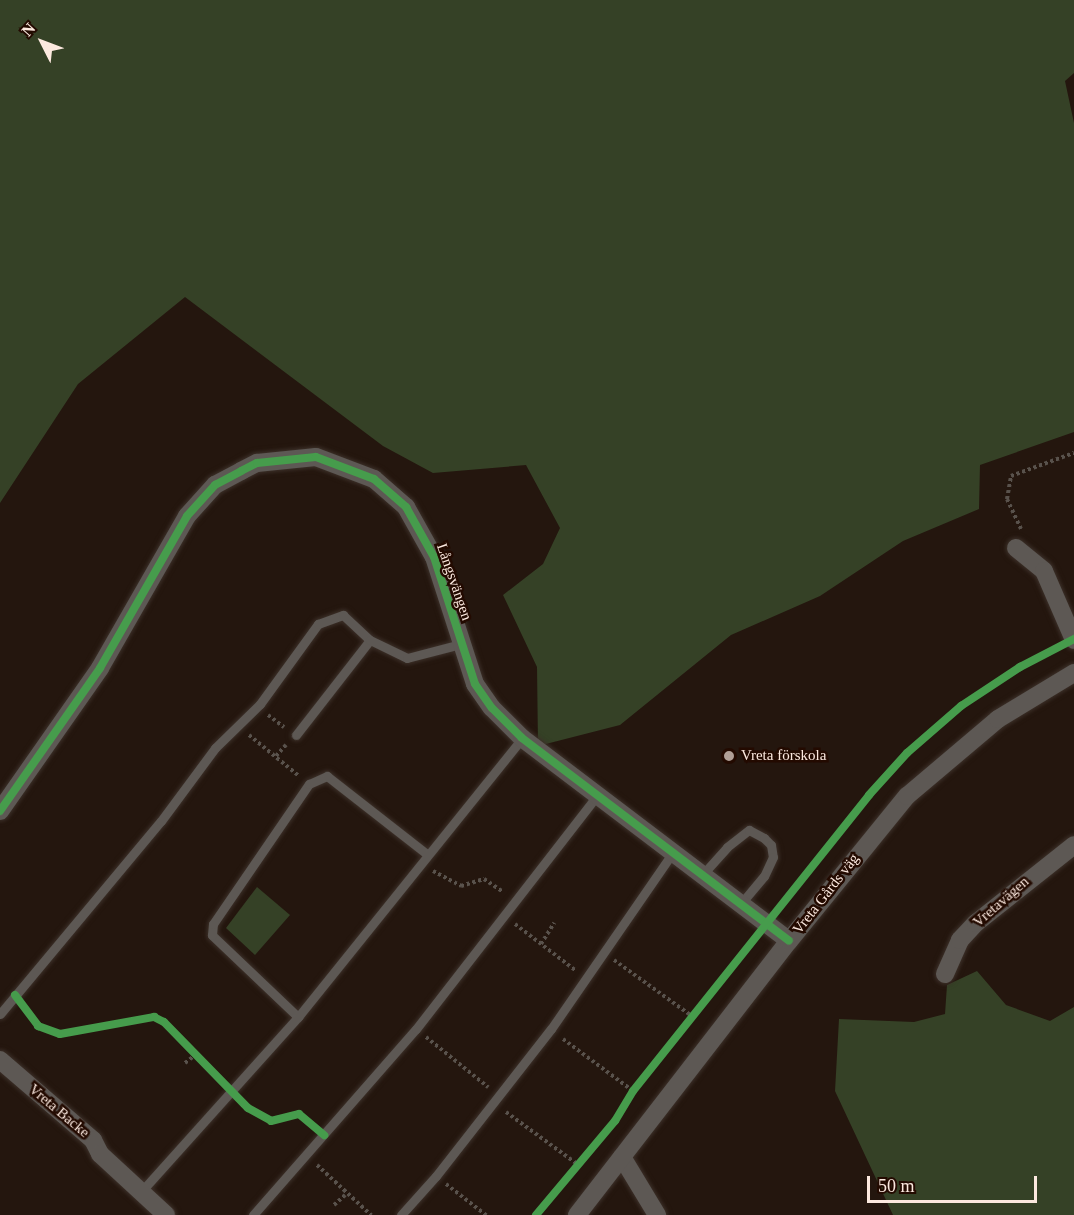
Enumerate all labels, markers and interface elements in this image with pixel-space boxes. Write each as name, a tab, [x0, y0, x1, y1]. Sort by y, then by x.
north arrow	[12, 12, 72, 72]
text: N	[18, 20, 38, 40]
street label: Långsvängen	[432, 541, 476, 623]
place label: Vreta förskola	[741, 747, 826, 765]
marker: Vreta förskola	[722, 749, 736, 763]
street label: Vreta Gårds väg	[789, 850, 863, 938]
street label: Vretavägen	[969, 873, 1033, 931]
street label: Vreta Backe	[25, 1080, 93, 1142]
scale bar	[870, 1164, 1040, 1202]
text: 50 m	[878, 1176, 915, 1196]

